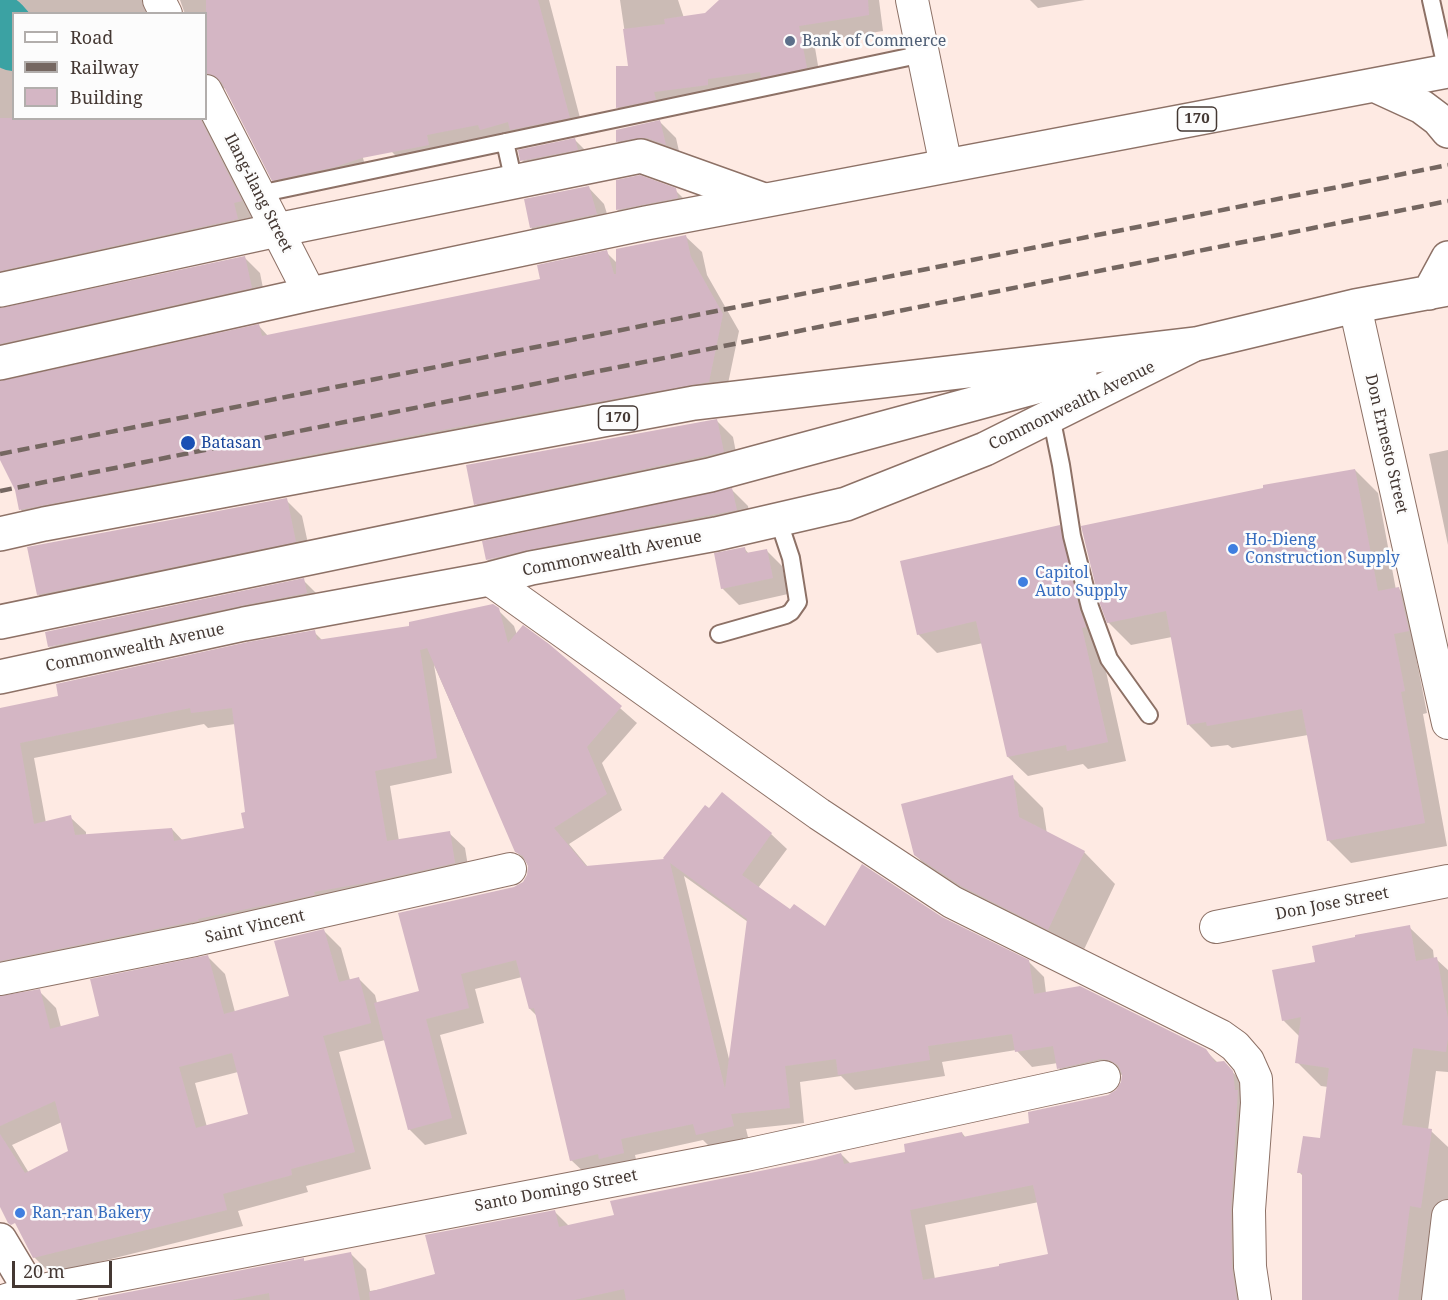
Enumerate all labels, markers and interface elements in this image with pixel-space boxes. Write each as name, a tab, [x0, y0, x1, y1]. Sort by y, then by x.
legend	[12, 12, 207, 120]
text: Road	[70, 25, 113, 49]
place label: Bank of Commerce	[802, 31, 946, 51]
marker: Bank of Commerce	[783, 34, 797, 48]
text: Railway	[70, 55, 139, 79]
text: Building	[70, 85, 143, 109]
road number: 170	[1178, 107, 1216, 131]
street label: Ilang-ilang Street	[220, 130, 296, 256]
street label: Commonwealth Avenue	[986, 357, 1158, 455]
street label: Don Ernesto Street	[1361, 372, 1411, 516]
road number: 170	[598, 406, 638, 430]
place label: Batasan	[201, 433, 262, 453]
marker: Batasan	[179, 434, 197, 452]
street label: Commonwealth Avenue	[521, 527, 703, 581]
place label: Ho-Dieng Construction Supply	[1245, 530, 1400, 568]
marker: Ho-Dieng Construction Supply	[1226, 542, 1240, 556]
place label: Capitol Auto Supply	[1035, 563, 1128, 601]
marker: Capitol Auto Supply	[1016, 575, 1030, 589]
street label: Commonwealth Avenue	[44, 620, 226, 676]
street label: Don Jose Street	[1274, 884, 1390, 924]
street label: Saint Vincent	[203, 906, 307, 948]
street label: Santo Domingo Street	[473, 1166, 639, 1216]
place label: Ran-ran Bakery	[32, 1203, 151, 1223]
marker: Ran-ran Bakery	[13, 1206, 27, 1220]
scale bar	[15, 1249, 116, 1287]
text: 20 m	[23, 1259, 65, 1283]

